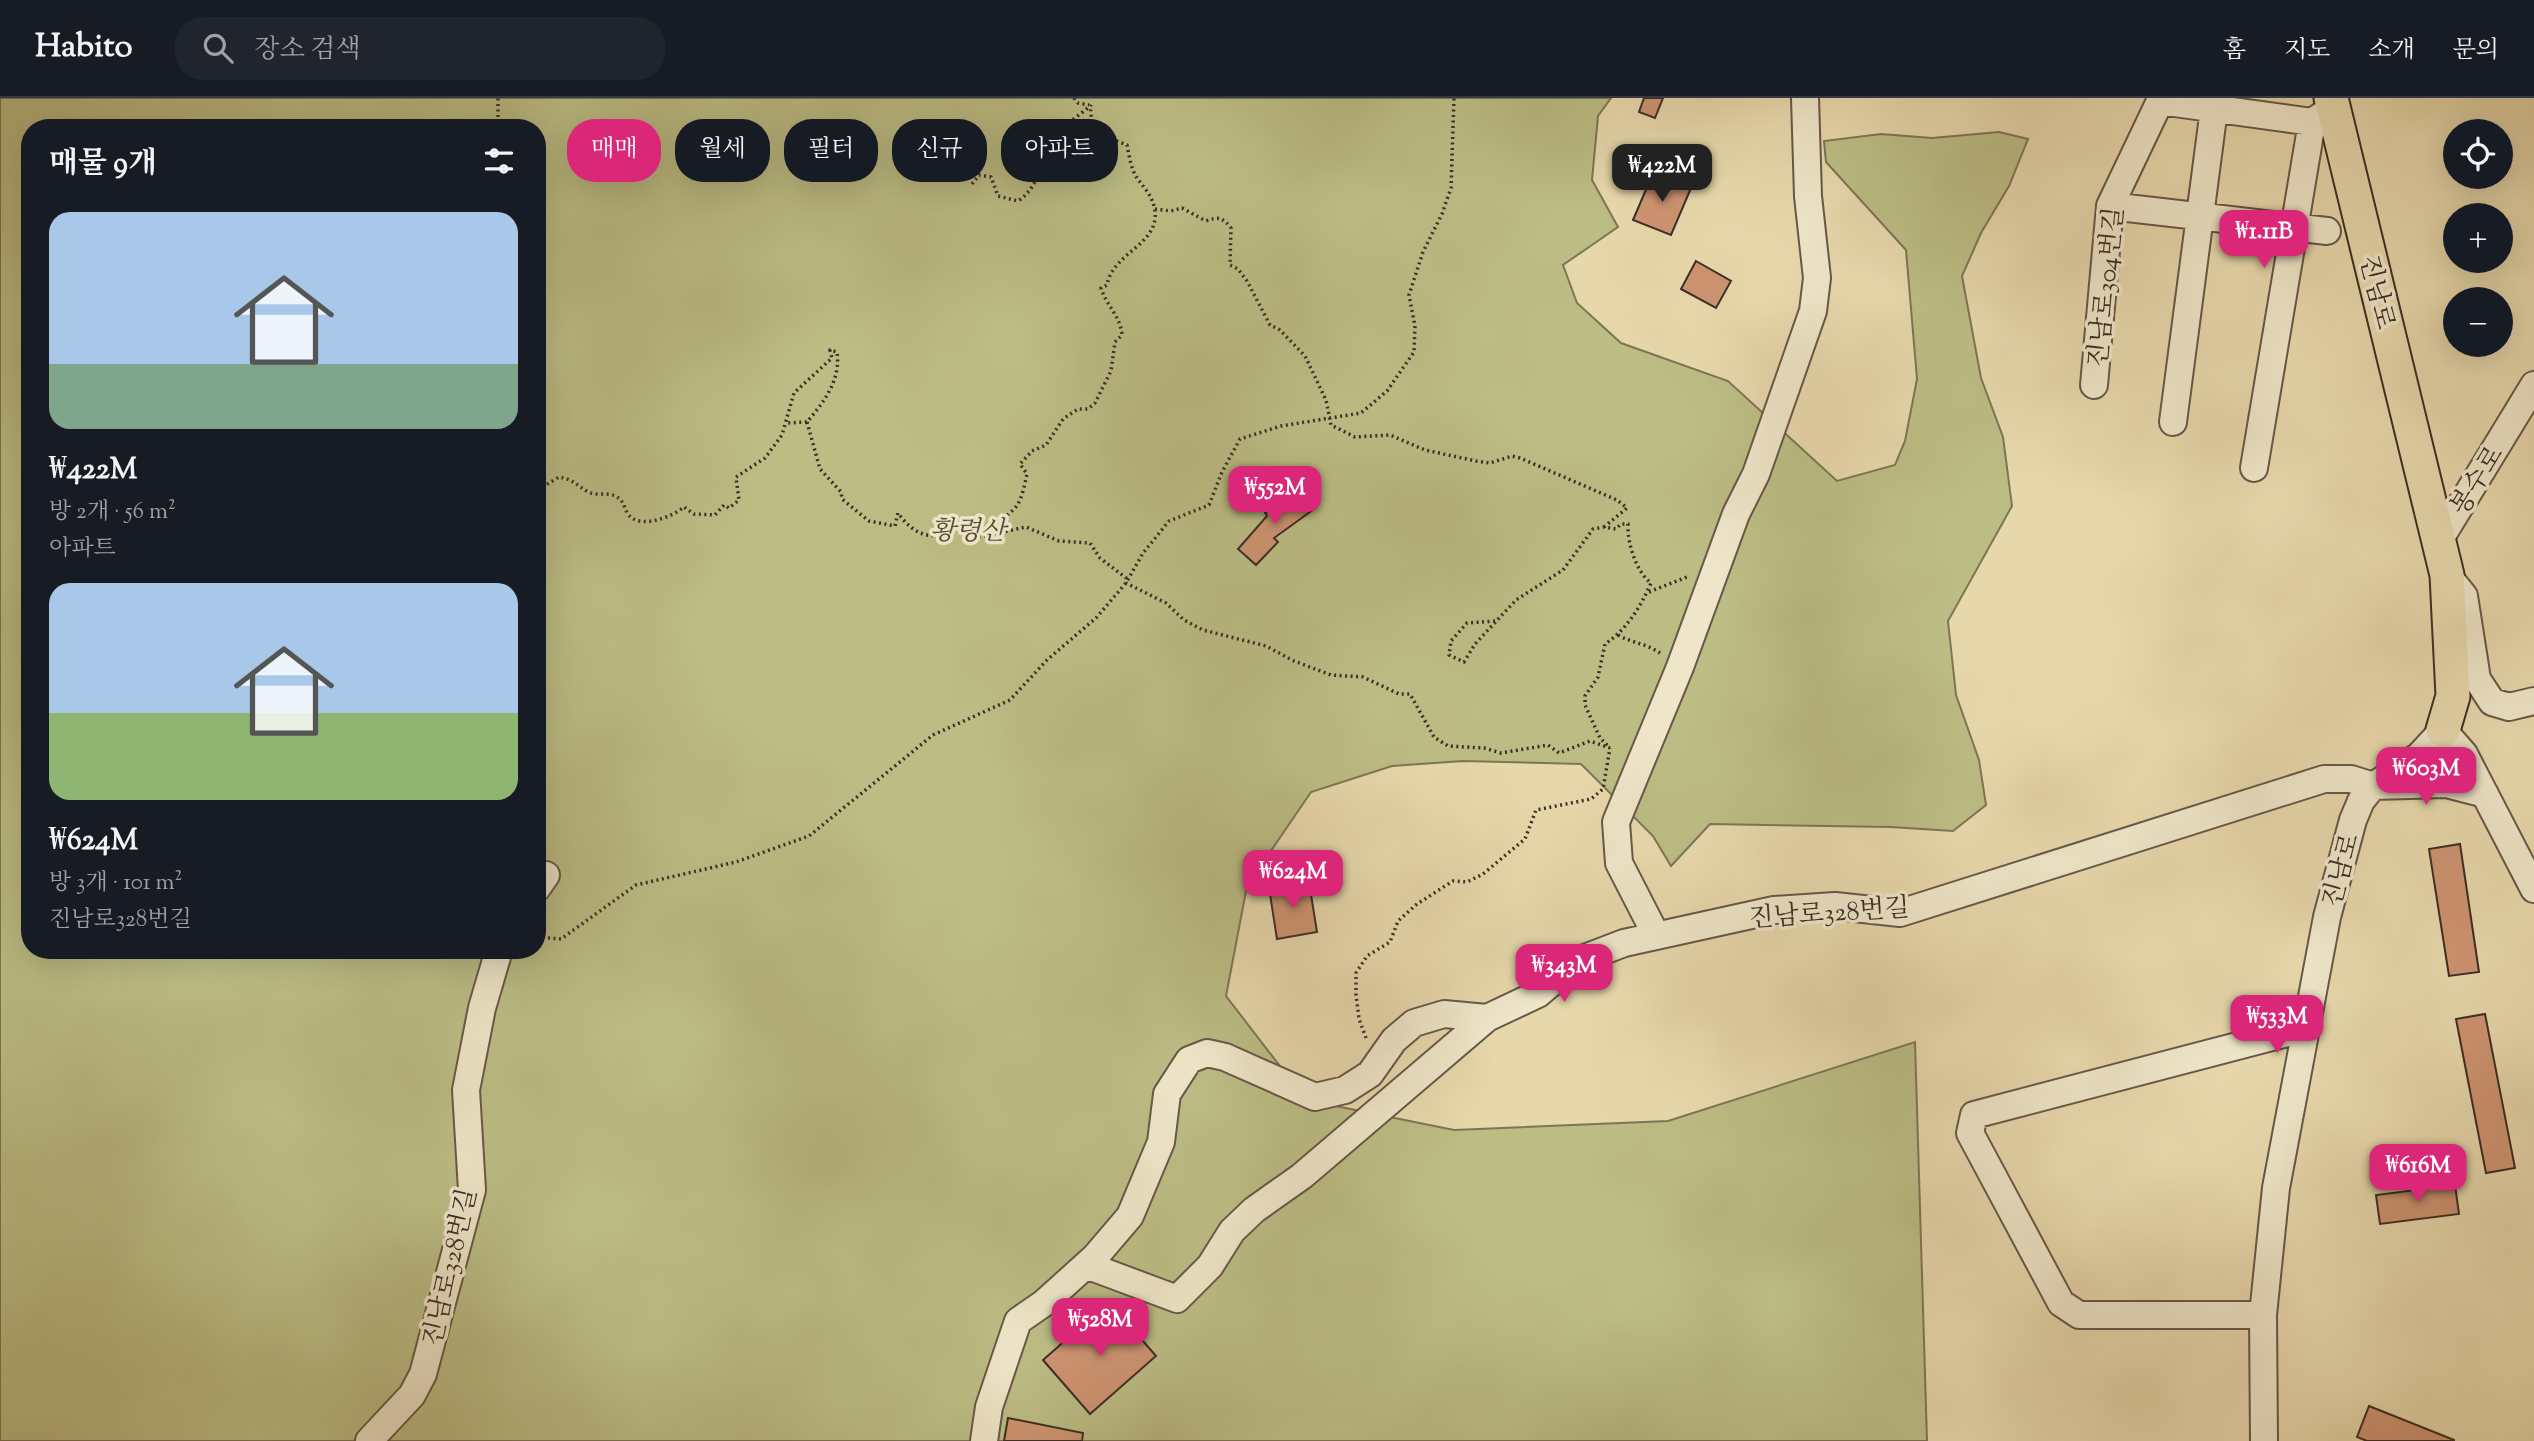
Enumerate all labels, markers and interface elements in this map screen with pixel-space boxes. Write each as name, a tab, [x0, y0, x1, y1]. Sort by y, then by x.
search box	[175, 17, 665, 80]
text: Habito	[35, 24, 133, 72]
icon: search	[199, 29, 237, 67]
text: 장소 검색	[255, 32, 361, 69]
text: 홈	[2223, 34, 2246, 68]
text: 지도	[2284, 34, 2330, 68]
text: 소개	[2368, 34, 2415, 68]
text: 문의	[2453, 34, 2499, 68]
chip: 매매	[567, 119, 661, 182]
chip: 월세	[675, 119, 770, 182]
chip: 필터	[784, 119, 878, 182]
chip: 신규	[892, 119, 987, 182]
chip: 아파트	[1001, 119, 1118, 182]
map controls	[2443, 119, 2513, 357]
button: locate	[2443, 119, 2513, 189]
icon: filters	[480, 142, 518, 180]
text: 매물 9개	[49, 143, 157, 186]
pin: ₩422M	[1613, 144, 1711, 204]
text: ₩422M	[1628, 150, 1696, 183]
button: +	[2443, 203, 2513, 273]
street label: 진남로304번길	[2081, 205, 2134, 369]
pin: ₩1.11B	[2207, 211, 2321, 270]
text: ₩1.11B	[2235, 216, 2293, 249]
street label: 진남로	[2349, 252, 2403, 334]
icon: home	[221, 257, 347, 383]
button: −	[2443, 287, 2513, 357]
street label: 봉수로	[2442, 440, 2514, 523]
text: ₩422M	[49, 449, 137, 492]
pin: ₩552M	[1226, 466, 1324, 526]
text: ₩552M	[1244, 472, 1306, 505]
text: 방 2개 · 56 m²	[49, 496, 176, 529]
park label: 황령산	[930, 514, 1010, 551]
text: 아파트	[49, 533, 116, 566]
icon: home	[221, 628, 347, 754]
pin: ₩603M	[2377, 748, 2475, 807]
text: ₩603M	[2392, 753, 2460, 786]
text: ₩624M	[49, 820, 138, 863]
street label: 진남로	[2315, 829, 2370, 912]
pin: ₩624M	[1244, 850, 1342, 910]
text: ₩624M	[1259, 856, 1327, 889]
text: 방 3개 · 101 m²	[49, 867, 182, 900]
street label: 진남로328번길	[1747, 890, 1911, 939]
text: 진남로328번길	[49, 904, 192, 937]
pin: ₩343M	[1515, 944, 1613, 1004]
text: ₩343M	[1532, 950, 1596, 983]
pin: ₩533M	[2228, 996, 2326, 1055]
text: ₩533M	[2246, 1001, 2308, 1034]
pin: ₩616M	[2369, 1144, 2467, 1204]
text: ₩616M	[2385, 1150, 2451, 1183]
street label: 진남로328번길	[415, 1185, 488, 1350]
pin: ₩528M	[1051, 1298, 1149, 1358]
text: ₩528M	[1068, 1304, 1132, 1337]

